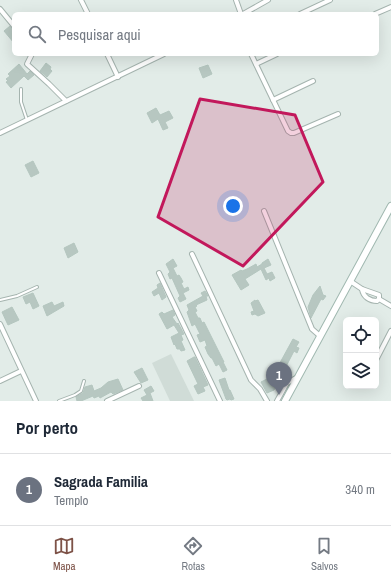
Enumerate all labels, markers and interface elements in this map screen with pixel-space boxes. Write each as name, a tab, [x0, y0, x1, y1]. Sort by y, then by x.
search box	[12, 12, 379, 56]
icon: search	[26, 23, 48, 45]
text: Pesquisar aqui	[58, 24, 141, 45]
your location	[223, 196, 243, 216]
map controls	[343, 317, 379, 389]
button: locate	[343, 317, 379, 353]
button: layers	[343, 353, 379, 389]
pin: 1	[266, 362, 292, 395]
text: Por perto	[16, 416, 78, 439]
text: Sagrada Familia	[54, 471, 148, 492]
text: 1	[26, 481, 32, 498]
text: 340 m	[345, 481, 375, 498]
text: Templo	[54, 492, 88, 509]
tab: Mapa	[53, 535, 76, 573]
tab: Rotas	[181, 535, 205, 573]
tab: Salvos	[311, 535, 338, 573]

